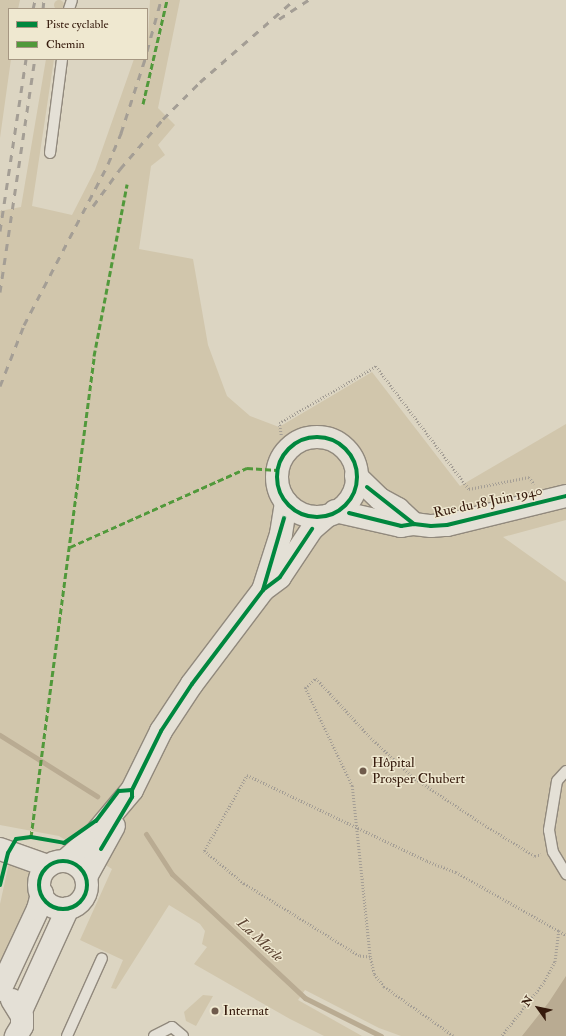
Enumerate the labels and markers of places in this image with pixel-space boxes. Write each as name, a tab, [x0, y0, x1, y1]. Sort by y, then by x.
place label: Hôpital Prosper Chubert	[372, 755, 465, 788]
marker: Hôpital Prosper Chubert	[357, 765, 369, 777]
place label: Internat	[223, 1003, 269, 1019]
marker: Internat	[210, 1006, 220, 1016]

